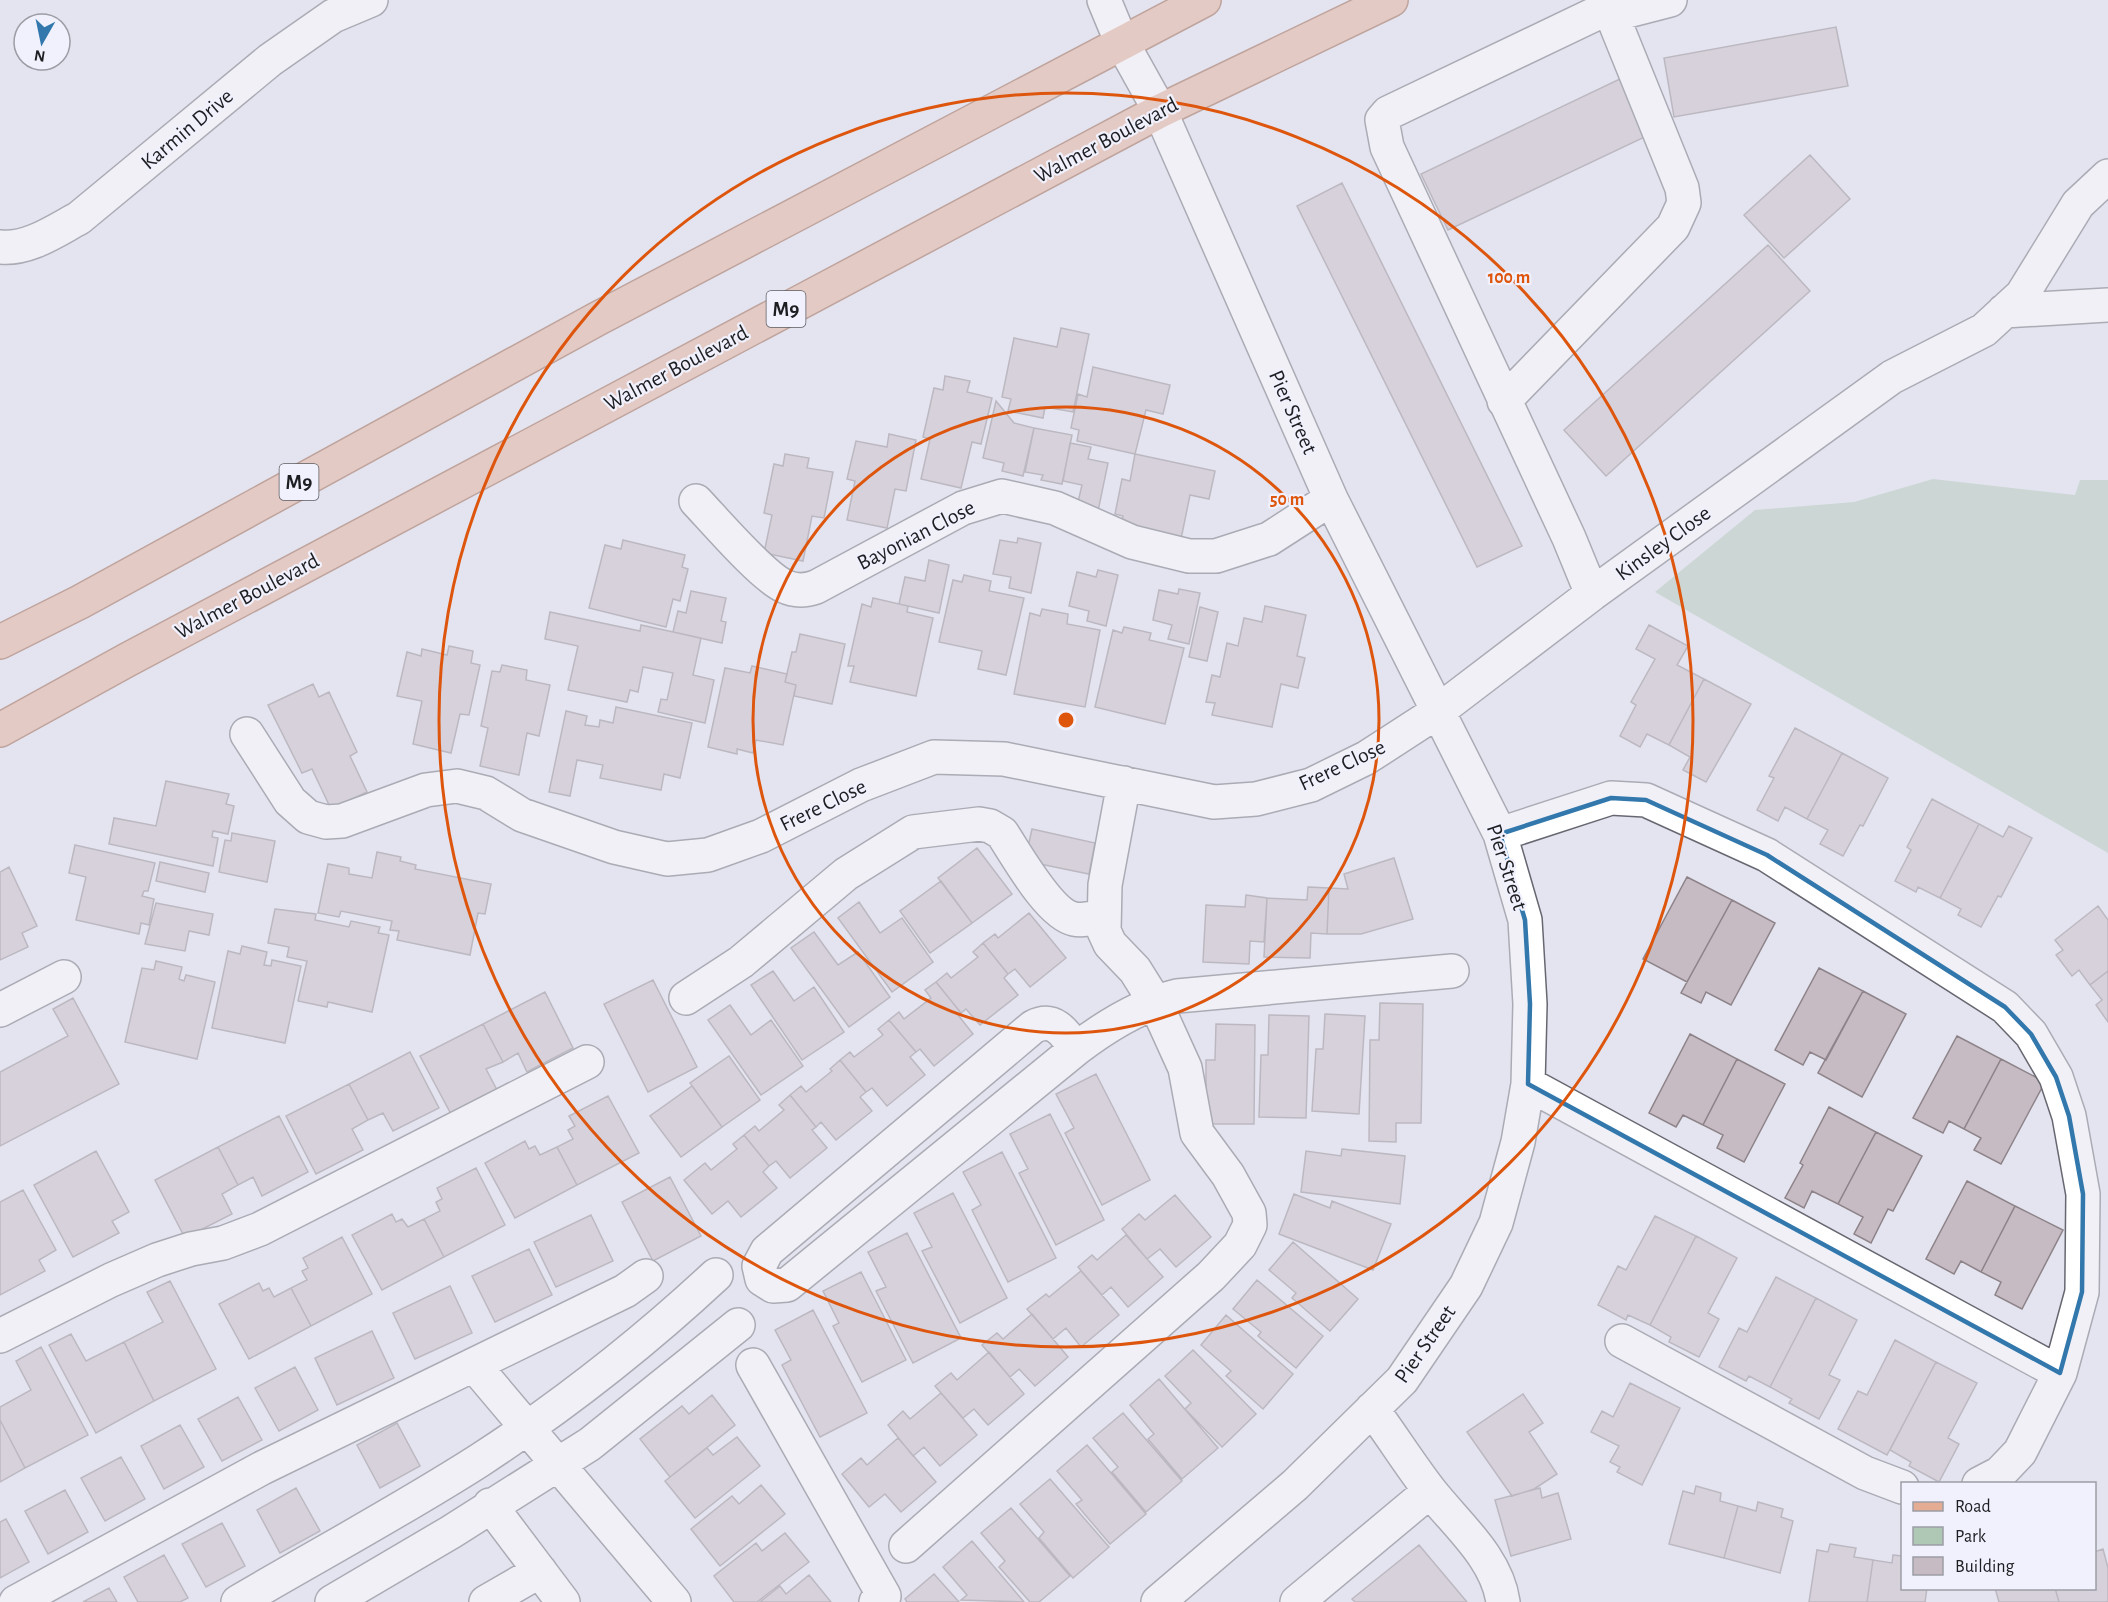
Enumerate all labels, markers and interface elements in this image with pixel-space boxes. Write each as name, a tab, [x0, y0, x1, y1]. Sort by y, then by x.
north arrow	[12, 12, 72, 72]
text: N	[33, 47, 47, 65]
street label: Karmin Drive	[137, 84, 237, 174]
street label: Walmer Boulevard	[1031, 93, 1181, 187]
text: 100 m	[1488, 269, 1530, 287]
road number: M9	[766, 291, 806, 327]
street label: Walmer Boulevard	[601, 321, 751, 415]
street label: Pier Street	[1265, 367, 1321, 457]
road number: M9	[280, 464, 318, 500]
text: 50 m	[1270, 491, 1304, 509]
street label: Bayonian Close	[854, 496, 978, 574]
street label: Kinsley Close	[1611, 501, 1715, 585]
street label: Walmer Boulevard	[172, 549, 322, 643]
centre of rings	[1056, 710, 1076, 730]
street label: Frere Close	[1295, 735, 1389, 795]
street label: Frere Close	[776, 775, 870, 835]
street label: Pier Street	[1483, 821, 1531, 913]
street label: Pier Street	[1390, 1301, 1460, 1387]
legend	[1901, 1482, 2096, 1590]
text: Road	[1955, 1498, 1991, 1516]
text: Park	[1955, 1528, 1987, 1546]
text: Building	[1955, 1558, 2015, 1576]

